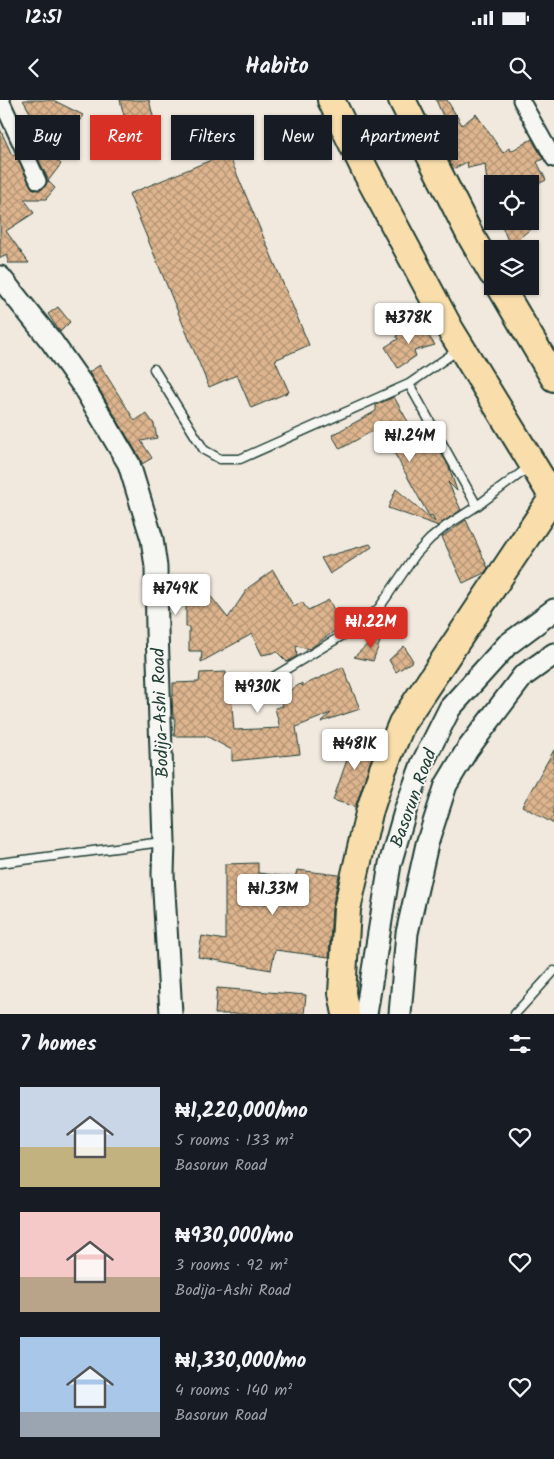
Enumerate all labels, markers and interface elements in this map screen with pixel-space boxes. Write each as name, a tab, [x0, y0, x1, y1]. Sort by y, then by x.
text: 12:51	[25, 3, 62, 33]
text: Habito	[245, 50, 309, 85]
icon: back	[20, 54, 48, 82]
icon: search	[506, 54, 534, 82]
chip: Buy	[15, 115, 80, 160]
chip: Rent	[90, 115, 161, 160]
chip: Filters	[171, 115, 254, 160]
chip: New	[264, 115, 332, 160]
chip: Apartment	[342, 115, 458, 160]
map controls	[484, 175, 539, 295]
button: locate	[484, 175, 539, 230]
button: layers	[484, 240, 539, 295]
pin: ₦378K	[374, 302, 444, 345]
text: ₦378K	[386, 306, 432, 331]
pin: ₦1.24M	[369, 420, 451, 463]
text: ₦1.24M	[385, 424, 435, 449]
pin: ₦749K	[141, 574, 211, 616]
text: ₦749K	[153, 577, 199, 602]
pin: ₦1.22M	[330, 606, 412, 649]
text: ₦1.22M	[346, 610, 396, 635]
street label: Bodija-Ashi Road	[145, 646, 178, 778]
pin: ₦930K	[223, 672, 293, 714]
text: ₦930K	[235, 675, 281, 700]
pin: ₦481K	[320, 728, 390, 771]
text: ₦481K	[333, 732, 377, 757]
street label: Basorun Road	[383, 744, 446, 852]
pin: ₦1.33M	[232, 874, 314, 916]
text: ₦1.33M	[248, 877, 298, 902]
text: 7 homes	[20, 1028, 97, 1061]
icon: filters	[506, 1030, 534, 1058]
text: ₦1,220,000/mo	[175, 1095, 308, 1128]
icon: home	[60, 1107, 120, 1167]
icon: heart	[506, 1123, 534, 1151]
text: 5 rooms · 133 m²	[175, 1128, 293, 1153]
text: Basorun Road	[175, 1153, 267, 1178]
text: ₦930,000/mo	[175, 1220, 294, 1253]
icon: home	[60, 1232, 120, 1292]
icon: heart	[506, 1248, 534, 1276]
text: 3 rooms · 92 m²	[175, 1253, 288, 1278]
text: Bodija-Ashi Road	[175, 1278, 291, 1303]
text: ₦1,330,000/mo	[175, 1345, 306, 1378]
icon: home	[60, 1357, 120, 1417]
icon: heart	[506, 1373, 534, 1401]
text: 4 rooms · 140 m²	[175, 1378, 292, 1403]
text: Basorun Road	[175, 1403, 267, 1428]

